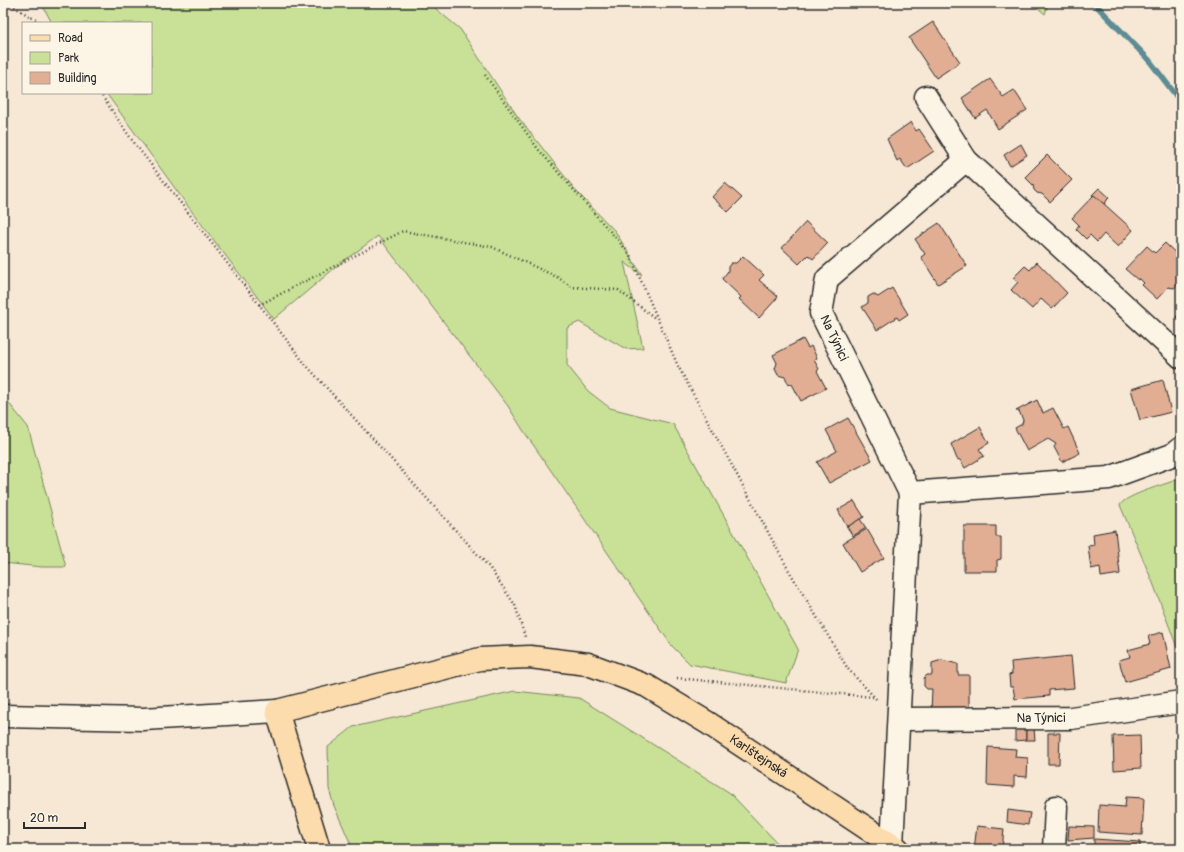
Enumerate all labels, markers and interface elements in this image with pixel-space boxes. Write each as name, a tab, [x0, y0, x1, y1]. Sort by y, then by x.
legend	[22, 22, 152, 94]
text: Road	[58, 31, 83, 46]
text: Park	[58, 51, 79, 66]
text: Building	[58, 71, 97, 86]
street label: Na Týnici	[816, 312, 852, 364]
street label: Na Týnici	[1016, 710, 1066, 726]
street label: Karlštejnská	[726, 731, 791, 781]
scale bar	[24, 804, 85, 830]
text: 20 m	[30, 811, 59, 826]

